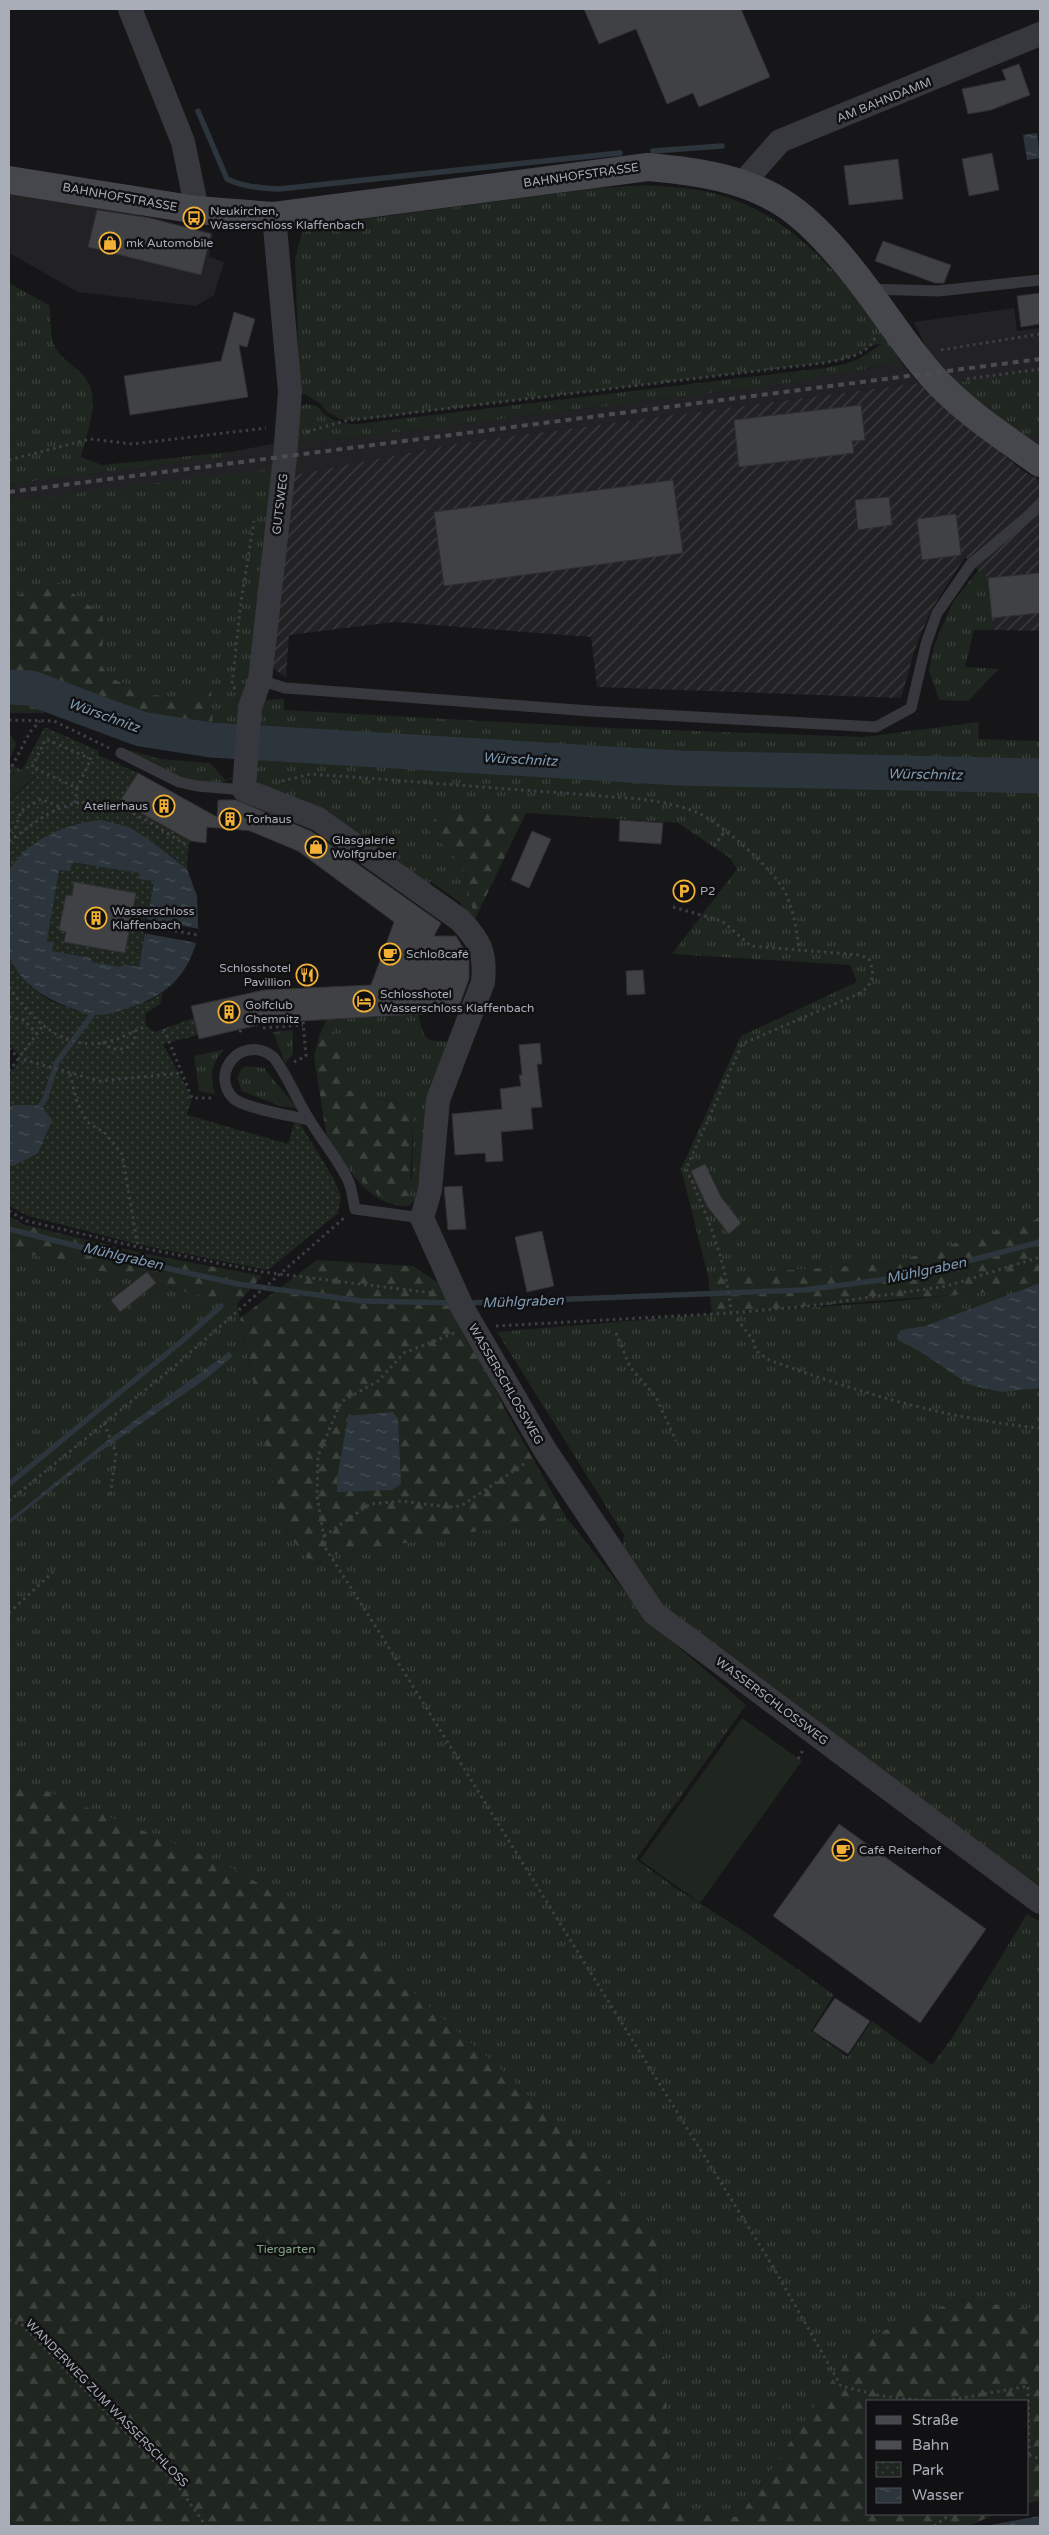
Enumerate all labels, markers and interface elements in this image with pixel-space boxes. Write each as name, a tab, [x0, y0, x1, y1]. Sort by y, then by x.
street label: AM BAHNDAMM	[835, 75, 933, 125]
street label: BAHNHOFSTRASSE	[522, 160, 640, 190]
street label: BAHNHOFSTRASSE	[62, 180, 179, 214]
place label: Neukirchen, Wasserschloss Klaffenbach	[210, 204, 364, 232]
bus stop icon: Neukirchen, Wasserschloss Klaffenbach	[182, 206, 206, 230]
shop icon: mk Automobile	[98, 231, 122, 255]
place label: mk Automobile	[126, 236, 213, 250]
street label: GUTSWEG	[269, 473, 291, 535]
water label: Würschnitz	[66, 695, 144, 737]
water label: Würschnitz	[482, 749, 560, 770]
water label: Würschnitz	[888, 765, 964, 784]
building icon: Atelierhaus	[152, 794, 176, 818]
place label: Atelierhaus	[84, 799, 148, 813]
building icon: Torhaus	[218, 807, 242, 831]
place label: Torhaus	[246, 812, 292, 826]
place label: Glasgalerie Wolfgruber	[332, 833, 397, 861]
shop icon: Glasgalerie Wolfgruber	[304, 835, 328, 859]
parking icon: P2	[672, 879, 696, 903]
place label: P2	[700, 884, 716, 898]
place label: Wasserschloss Klaffenbach	[112, 904, 195, 932]
building icon: Wasserschloss Klaffenbach	[84, 906, 108, 930]
cafe icon: Schloßcafé	[378, 942, 402, 966]
place label: Schloßcafé	[406, 947, 469, 961]
place label: Schlosshotel Pavillion	[219, 961, 291, 989]
restaurant icon: Schlosshotel Pavillion	[295, 963, 319, 987]
place label: Schlosshotel Wasserschloss Klaffenbach	[380, 987, 534, 1015]
hotel icon: Schlosshotel Wasserschloss Klaffenbach	[352, 989, 376, 1013]
place label: Golfclub Chemnitz	[245, 998, 299, 1026]
building icon: Golfclub Chemnitz	[217, 1000, 241, 1024]
water label: Mühlgraben	[81, 1239, 165, 1274]
water label: Mühlgraben	[885, 1254, 968, 1287]
water label: Mühlgraben	[482, 1292, 564, 1311]
street label: WASSERSCHLOSSWEG	[466, 1321, 546, 1447]
street label: WASSERSCHLOSSWEG	[713, 1654, 831, 1748]
cafe icon: Café Reiterhof	[831, 1838, 855, 1862]
place label: Café Reiterhof	[859, 1843, 942, 1857]
park label: Tiergarten	[257, 2242, 315, 2256]
street label: WANDERWEG ZUM WASSERSCHLOSS	[23, 2316, 191, 2490]
legend	[866, 2400, 1029, 2515]
text: Straße	[912, 2411, 958, 2429]
text: Bahn	[912, 2436, 949, 2454]
text: Park	[912, 2461, 944, 2479]
text: Wasser	[912, 2486, 964, 2504]

